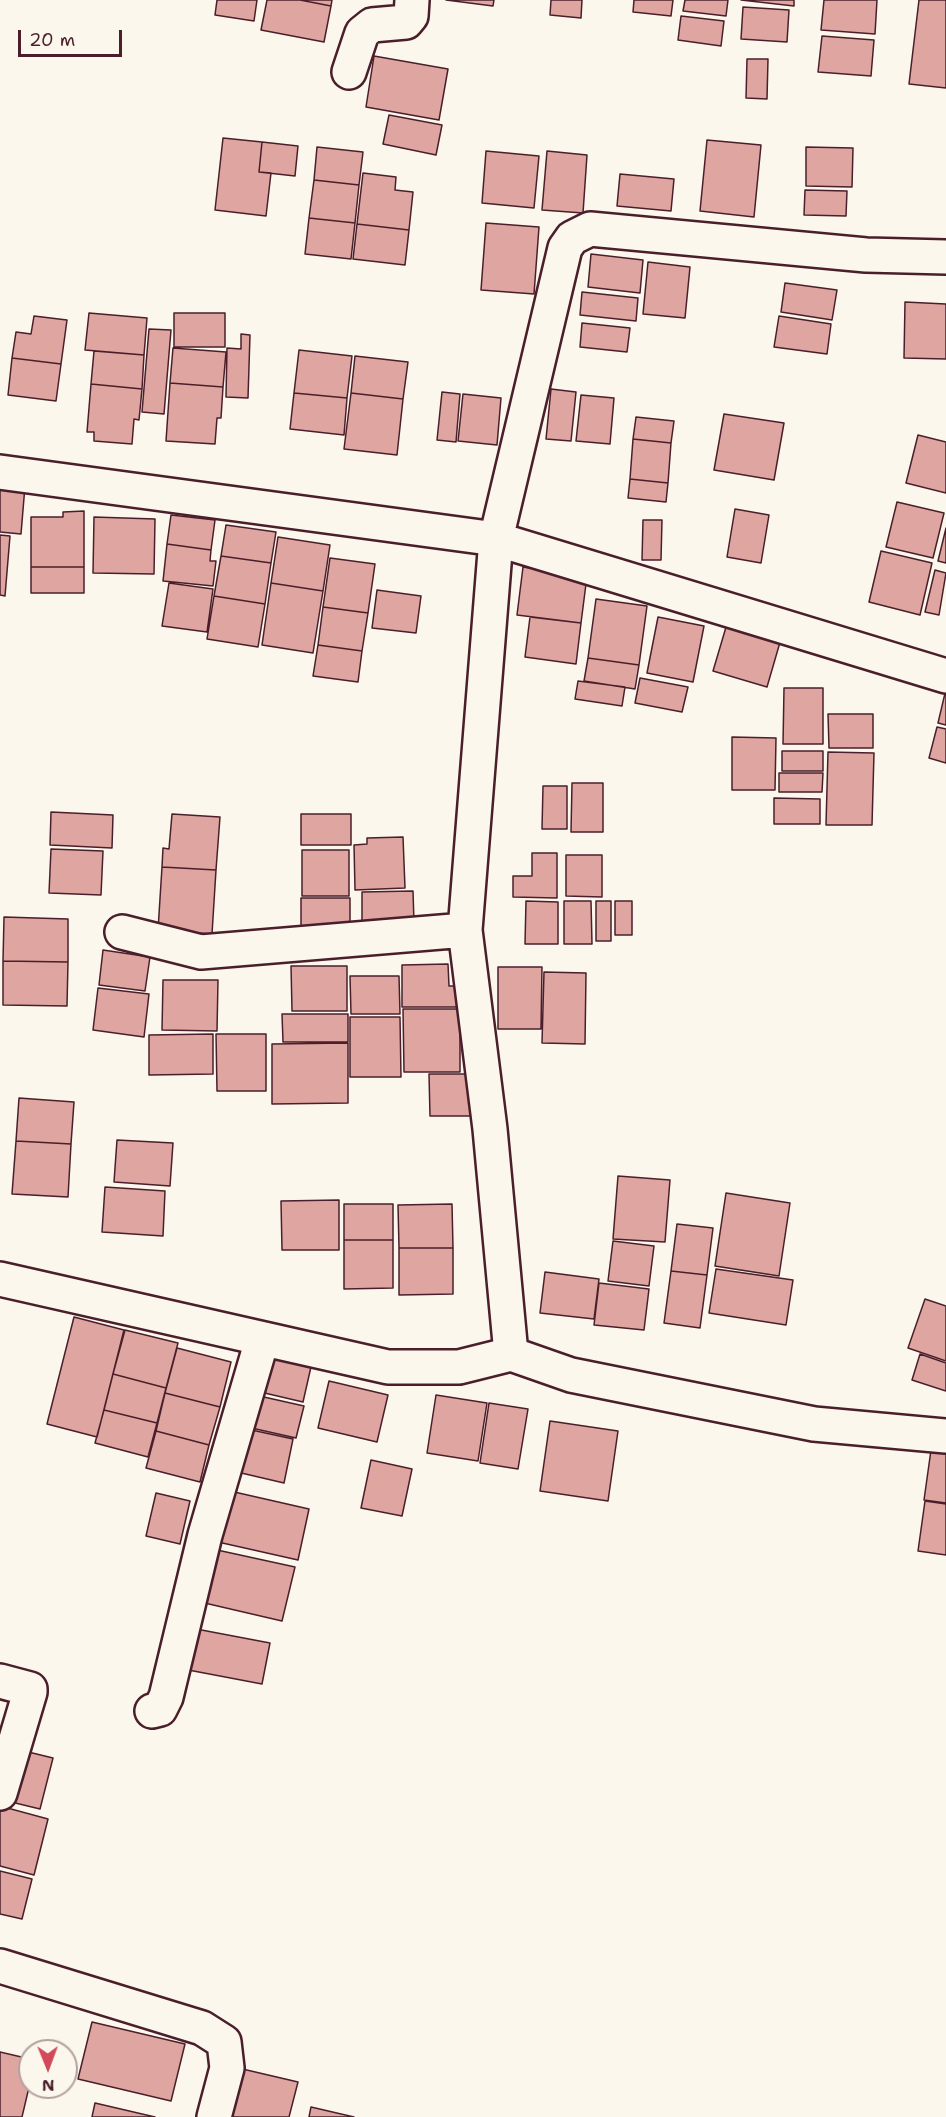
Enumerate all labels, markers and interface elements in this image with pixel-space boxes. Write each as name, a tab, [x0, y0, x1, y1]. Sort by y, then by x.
scale bar	[21, 18, 124, 56]
text: 20 m	[29, 28, 75, 52]
north arrow	[18, 2039, 78, 2099]
text: N	[42, 2075, 55, 2096]

